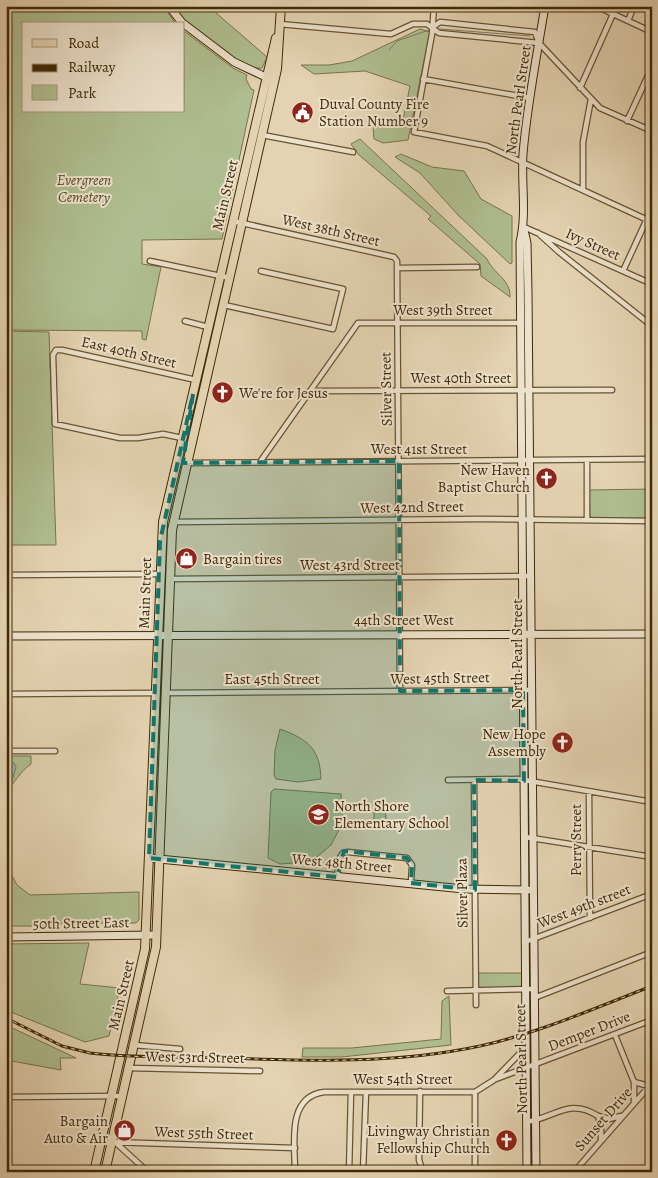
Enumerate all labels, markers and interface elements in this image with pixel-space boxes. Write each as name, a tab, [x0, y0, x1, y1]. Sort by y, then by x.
legend	[22, 22, 185, 112]
text: Road	[68, 33, 100, 53]
street label: North Pearl Street	[500, 44, 536, 156]
text: Railway	[68, 57, 116, 77]
text: Park	[68, 83, 97, 103]
place label: Duval County Fire Station Number 9	[319, 94, 429, 131]
public building icon: Duval County Fire Station Number 9	[291, 101, 315, 125]
street label: Main Street	[207, 158, 243, 232]
park label: Evergreen Cemetery	[57, 170, 111, 207]
street label: West 38th Street	[279, 209, 382, 251]
street label: Ivy Street	[562, 223, 624, 265]
street label: West 39th Street	[392, 300, 493, 320]
street label: East 40th Street	[79, 331, 179, 373]
street label: Silver Street	[375, 352, 397, 426]
street label: West 40th Street	[409, 368, 512, 388]
church icon: We're for Jesus	[211, 381, 235, 405]
place label: We're for Jesus	[238, 383, 328, 403]
street label: West 41st Street	[370, 439, 467, 459]
place label: New Haven Baptist Church	[438, 460, 530, 497]
church icon: New Haven Baptist Church	[534, 467, 558, 491]
street label: West 42nd Street	[359, 496, 464, 518]
shop icon: Bargain tires	[175, 547, 199, 571]
place label: Bargain tires	[203, 549, 282, 569]
street label: West 43rd Street	[299, 555, 400, 575]
street label: Main Street	[134, 557, 156, 629]
street label: North Pearl Street	[507, 599, 527, 709]
street label: 44th Street West	[354, 610, 454, 630]
street label: West 45th Street	[389, 667, 490, 689]
street label: East 45th Street	[224, 669, 320, 689]
place label: New Hope Assembly	[482, 724, 546, 761]
church icon: New Hope Assembly	[550, 731, 574, 755]
place label: North Shore Elementary School	[334, 796, 449, 833]
school or university icon: North Shore Elementary School	[306, 803, 330, 827]
street label: Perry Street	[566, 804, 586, 876]
street label: West 48th Street	[290, 849, 393, 877]
street label: Silver Plaza	[451, 858, 473, 928]
street label: West 49th street	[534, 879, 633, 933]
street label: 50th Street East	[32, 912, 130, 934]
street label: Main Street	[103, 958, 139, 1032]
street label: North Pearl Street	[510, 1004, 532, 1114]
street label: Demper Drive	[545, 1006, 633, 1056]
street label: West 53rd Street	[144, 1046, 245, 1068]
street label: West 54th Street	[352, 1069, 453, 1089]
street label: Sunset Drive	[570, 1083, 637, 1155]
place label: Bargain Auto & Air	[43, 1111, 108, 1148]
shop icon: Bargain Auto & Air	[112, 1118, 136, 1142]
street label: West 55th Street	[153, 1121, 254, 1145]
place label: Livingway Christian Fellowship Church	[367, 1121, 490, 1158]
church icon: Livingway Christian Fellowship Church	[494, 1128, 518, 1152]

